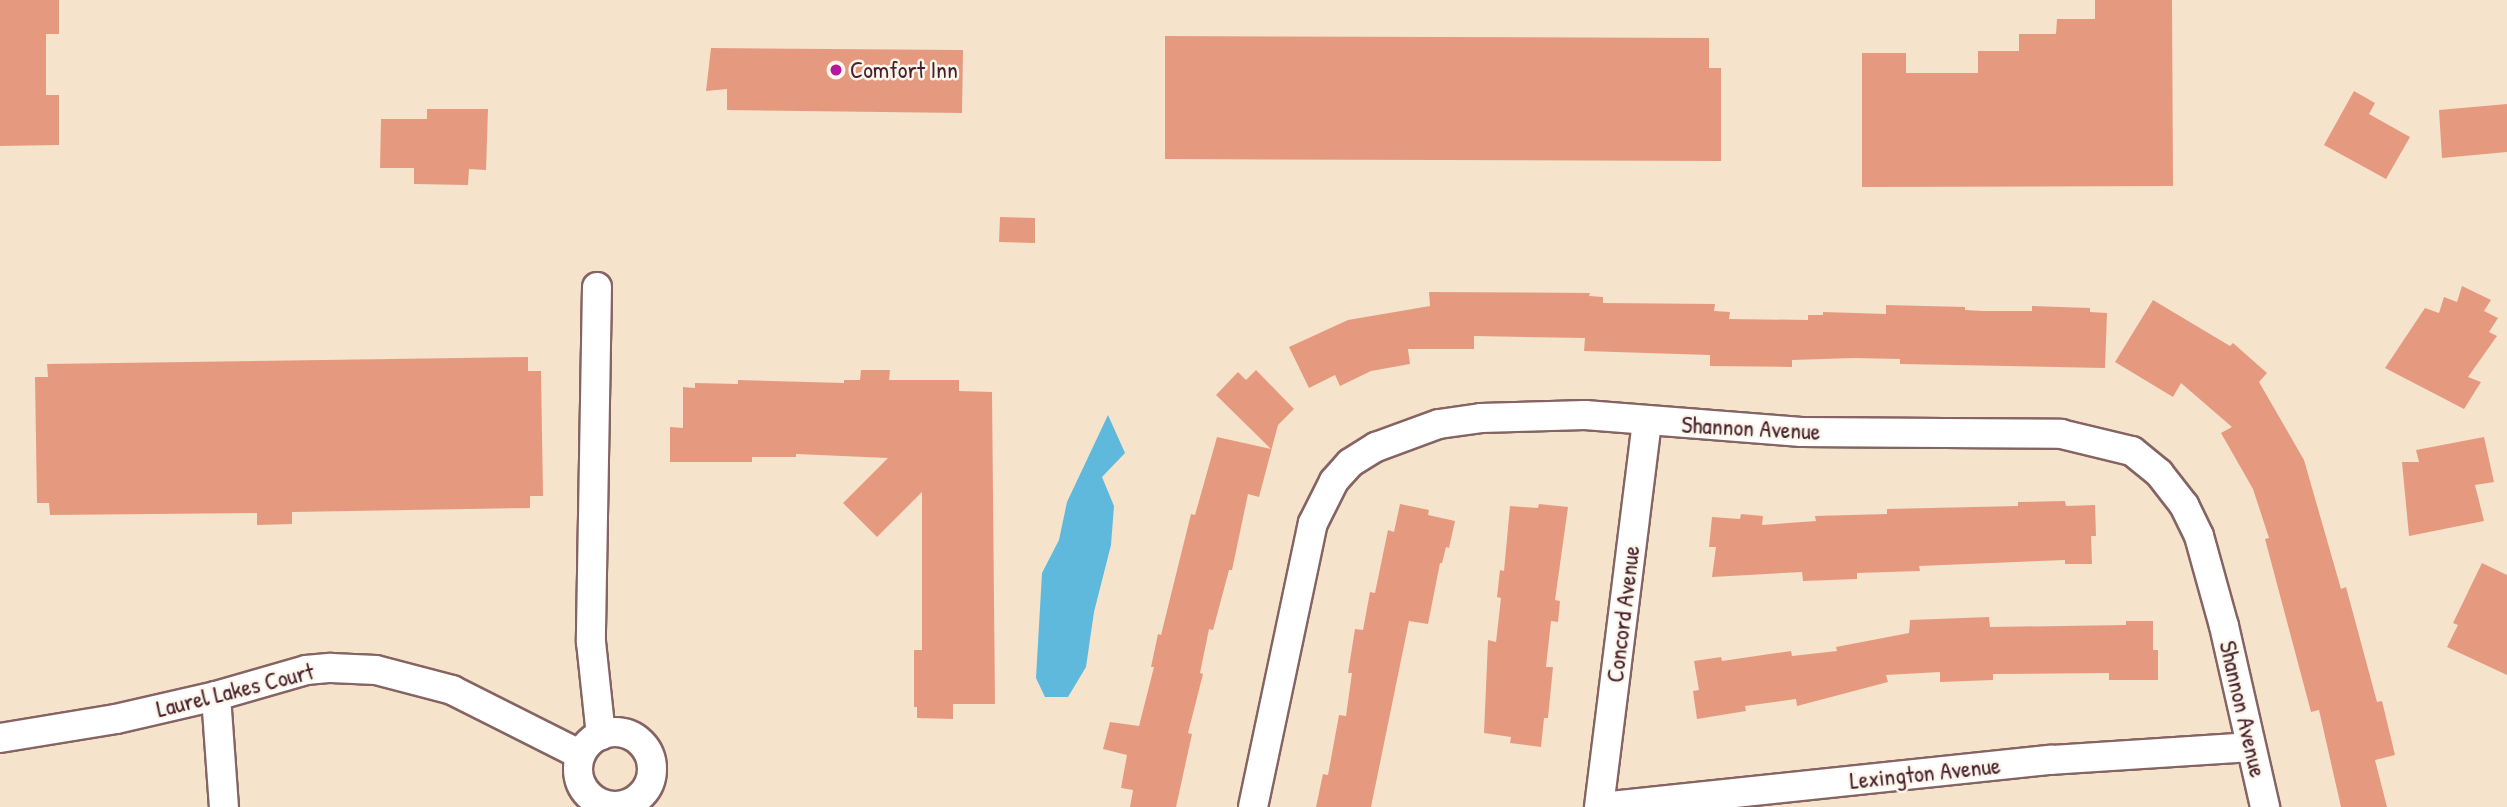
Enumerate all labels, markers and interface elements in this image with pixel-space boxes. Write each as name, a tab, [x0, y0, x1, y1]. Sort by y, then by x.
place label: Comfort Inn	[850, 56, 958, 84]
marker: Comfort Inn	[828, 62, 844, 78]
street label: Shannon Avenue	[1681, 410, 1821, 446]
street label: Concord Avenue	[1600, 544, 1646, 684]
street label: Shannon Avenue	[2213, 638, 2273, 780]
street label: Laurel Lakes Court	[153, 657, 317, 723]
street label: Lexington Avenue	[1848, 751, 2002, 795]

